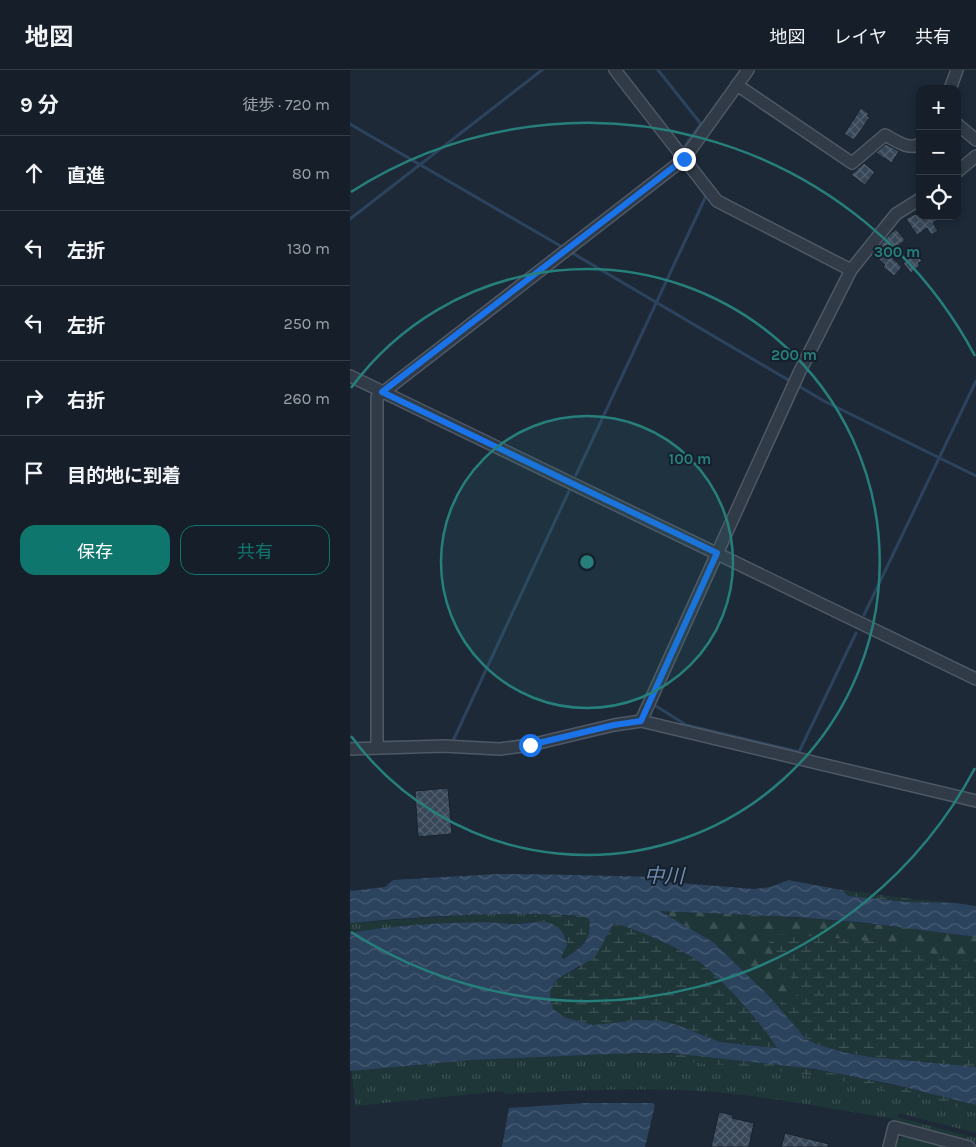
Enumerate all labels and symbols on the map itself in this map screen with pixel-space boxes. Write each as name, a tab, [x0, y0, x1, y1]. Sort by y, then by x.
route end	[673, 148, 696, 171]
text: 300 m	[874, 243, 920, 261]
text: 200 m	[771, 346, 817, 364]
text: 100 m	[669, 450, 711, 468]
centre of rings	[578, 553, 596, 571]
route start	[519, 734, 542, 757]
water label: 中川	[644, 864, 686, 888]

